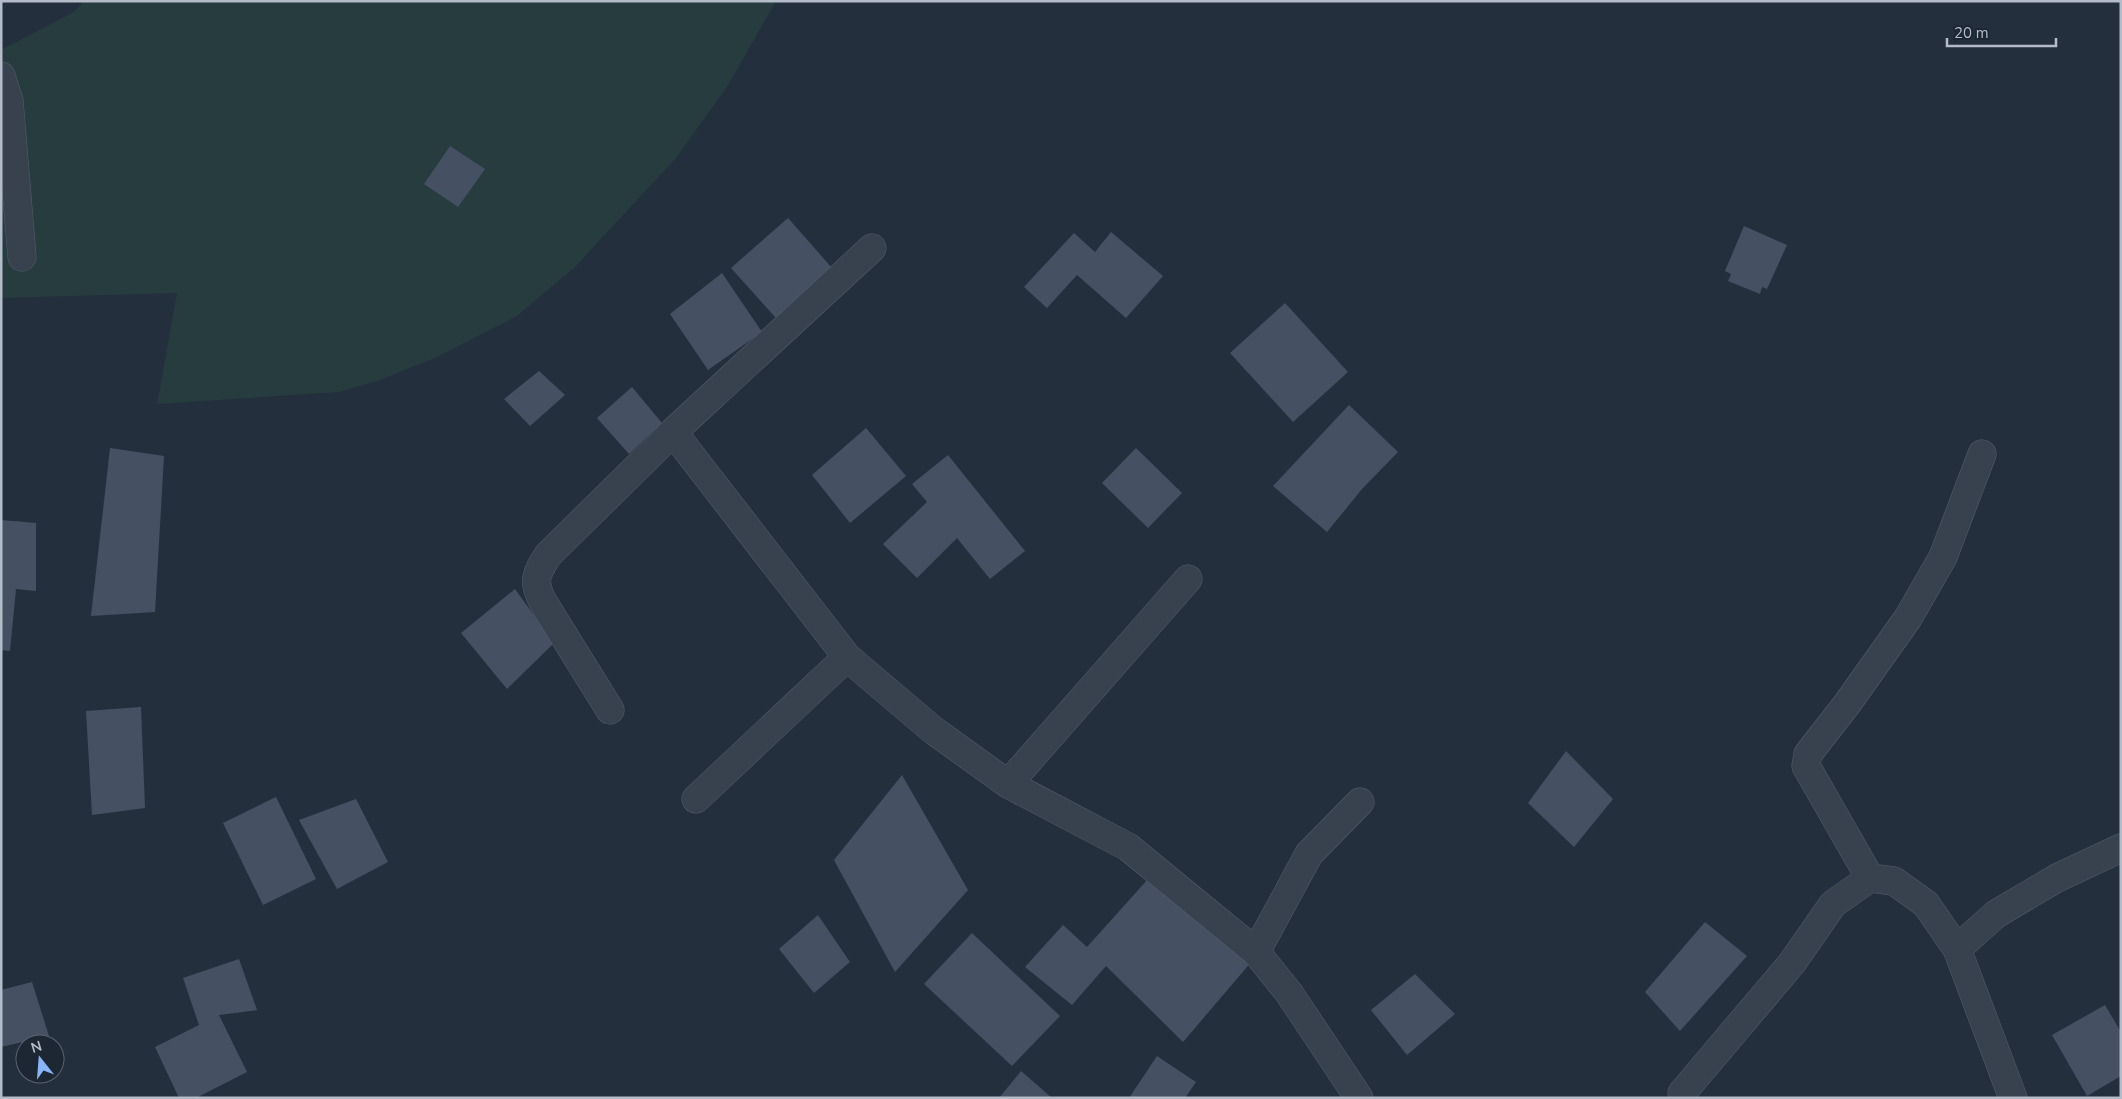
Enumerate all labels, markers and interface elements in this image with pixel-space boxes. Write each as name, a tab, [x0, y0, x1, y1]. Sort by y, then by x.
scale bar	[1947, 15, 2056, 47]
text: 20 m	[1954, 23, 1989, 43]
north arrow	[15, 1034, 65, 1084]
text: N	[29, 1036, 44, 1058]

